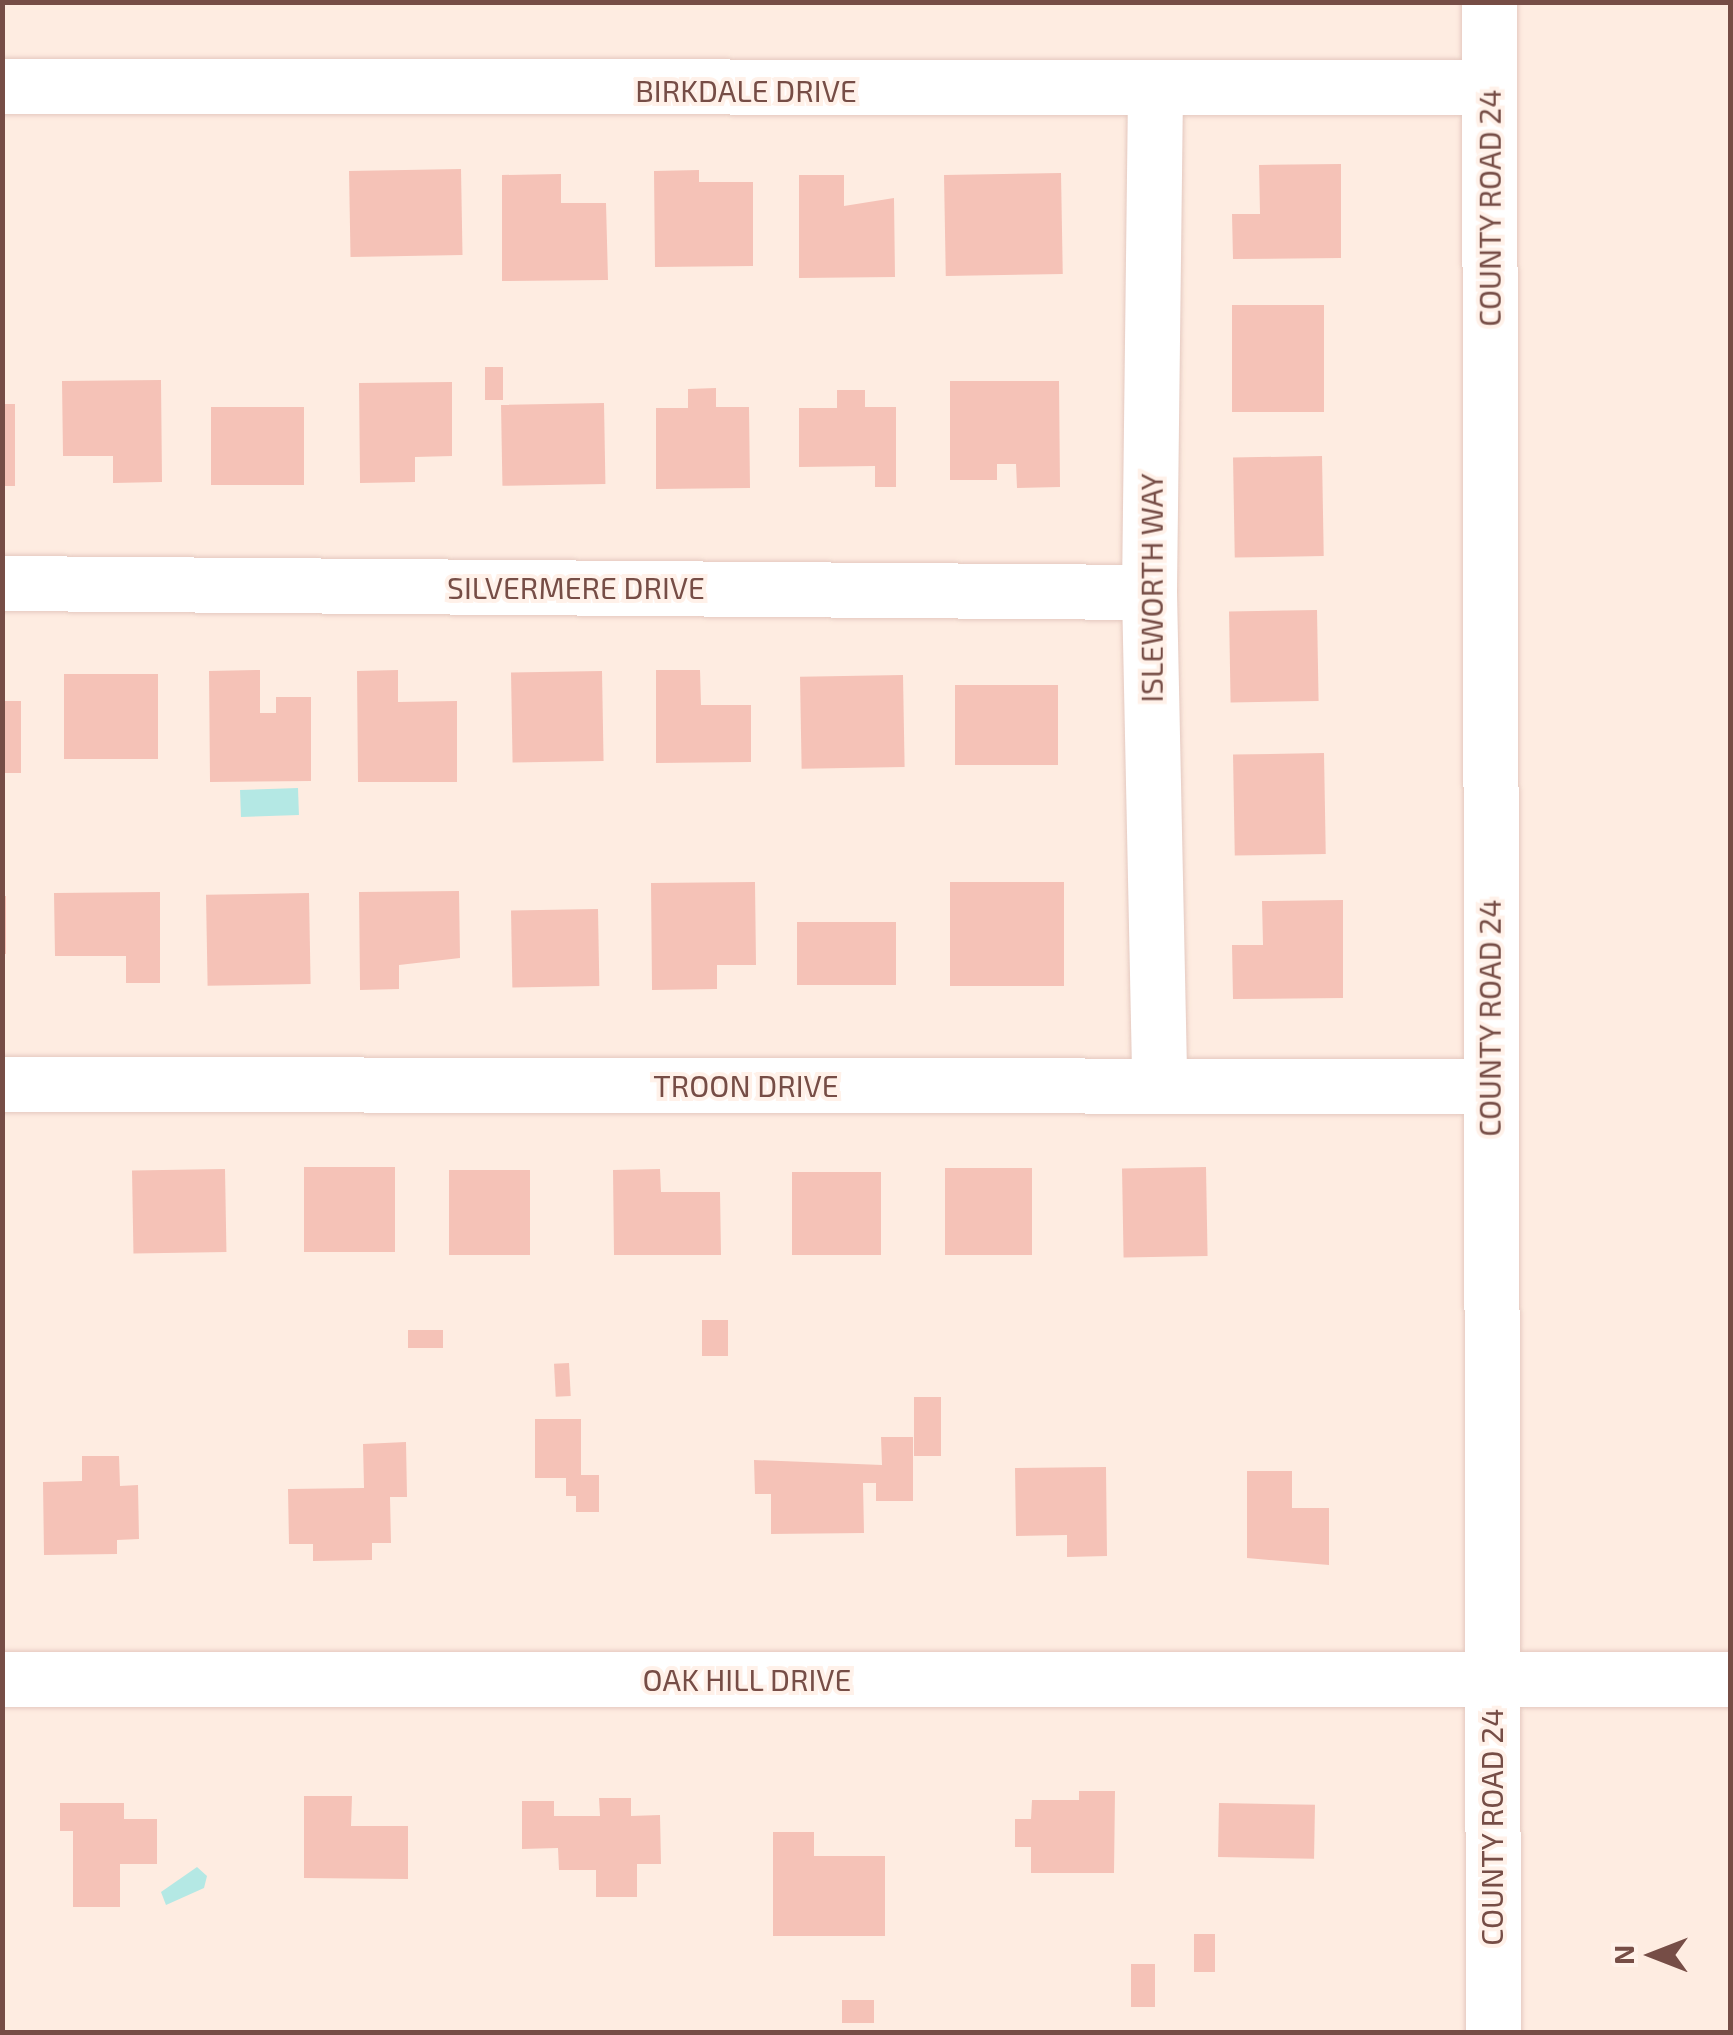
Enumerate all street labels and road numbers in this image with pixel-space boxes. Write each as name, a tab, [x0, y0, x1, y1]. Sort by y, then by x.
street label: BIRKDALE DRIVE	[635, 72, 857, 108]
street label: COUNTY ROAD 24	[1471, 89, 1507, 327]
street label: ISLEWORTH WAY	[1133, 473, 1169, 703]
street label: SILVERMERE DRIVE	[447, 569, 705, 605]
street label: COUNTY ROAD 24	[1471, 899, 1507, 1137]
street label: TROON DRIVE	[653, 1067, 839, 1103]
street label: OAK HILL DRIVE	[642, 1661, 852, 1697]
street label: COUNTY ROAD 24	[1473, 1708, 1509, 1946]

